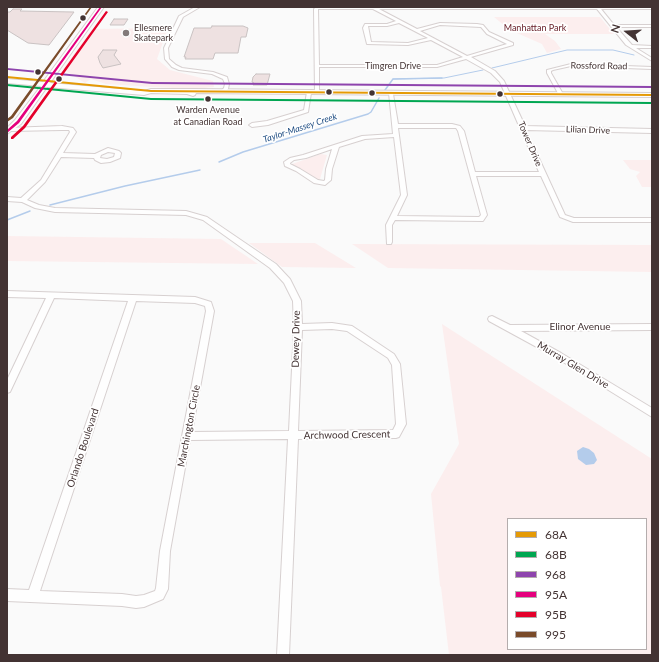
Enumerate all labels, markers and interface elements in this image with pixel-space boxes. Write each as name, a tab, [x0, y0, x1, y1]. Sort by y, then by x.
north arrow	[607, 12, 647, 52]
unlabelled marker	[78, 13, 88, 23]
text: N	[608, 22, 623, 34]
place label: Ellesmere Skatepark	[134, 23, 173, 44]
park label: Manhattan Park	[504, 23, 566, 33]
marker: Ellesmere Skatepark	[121, 28, 131, 38]
street label: Rossford Road	[571, 60, 627, 72]
street label: Timgren Drive	[365, 61, 421, 71]
unlabelled marker	[33, 67, 43, 77]
unlabelled marker	[54, 74, 64, 84]
unlabelled marker	[324, 87, 334, 97]
unlabelled marker	[367, 88, 377, 98]
unlabelled marker	[495, 89, 505, 99]
marker: Warden Avenue at Canadian Road	[203, 94, 213, 104]
place label: Warden Avenue at Canadian Road	[174, 105, 242, 126]
water label: Taylor-Massey Creek	[262, 111, 338, 145]
street label: Tower Drive	[516, 120, 544, 168]
street label: Lilian Drive	[566, 124, 610, 136]
street label: Dewey Drive	[290, 310, 302, 368]
street label: Elinor Avenue	[549, 321, 611, 333]
street label: Murray Glen Drive	[535, 339, 611, 391]
street label: Marchington Circle	[175, 384, 203, 468]
street label: Orlando Boulevard	[65, 407, 101, 489]
street label: Archwood Crescent	[304, 428, 390, 442]
legend	[507, 518, 647, 650]
text: 68A	[545, 527, 567, 542]
text: 68B	[545, 547, 567, 562]
text: 968	[545, 567, 566, 582]
text: 95A	[545, 587, 567, 602]
text: 95B	[545, 607, 567, 622]
text: 995	[545, 627, 566, 642]

